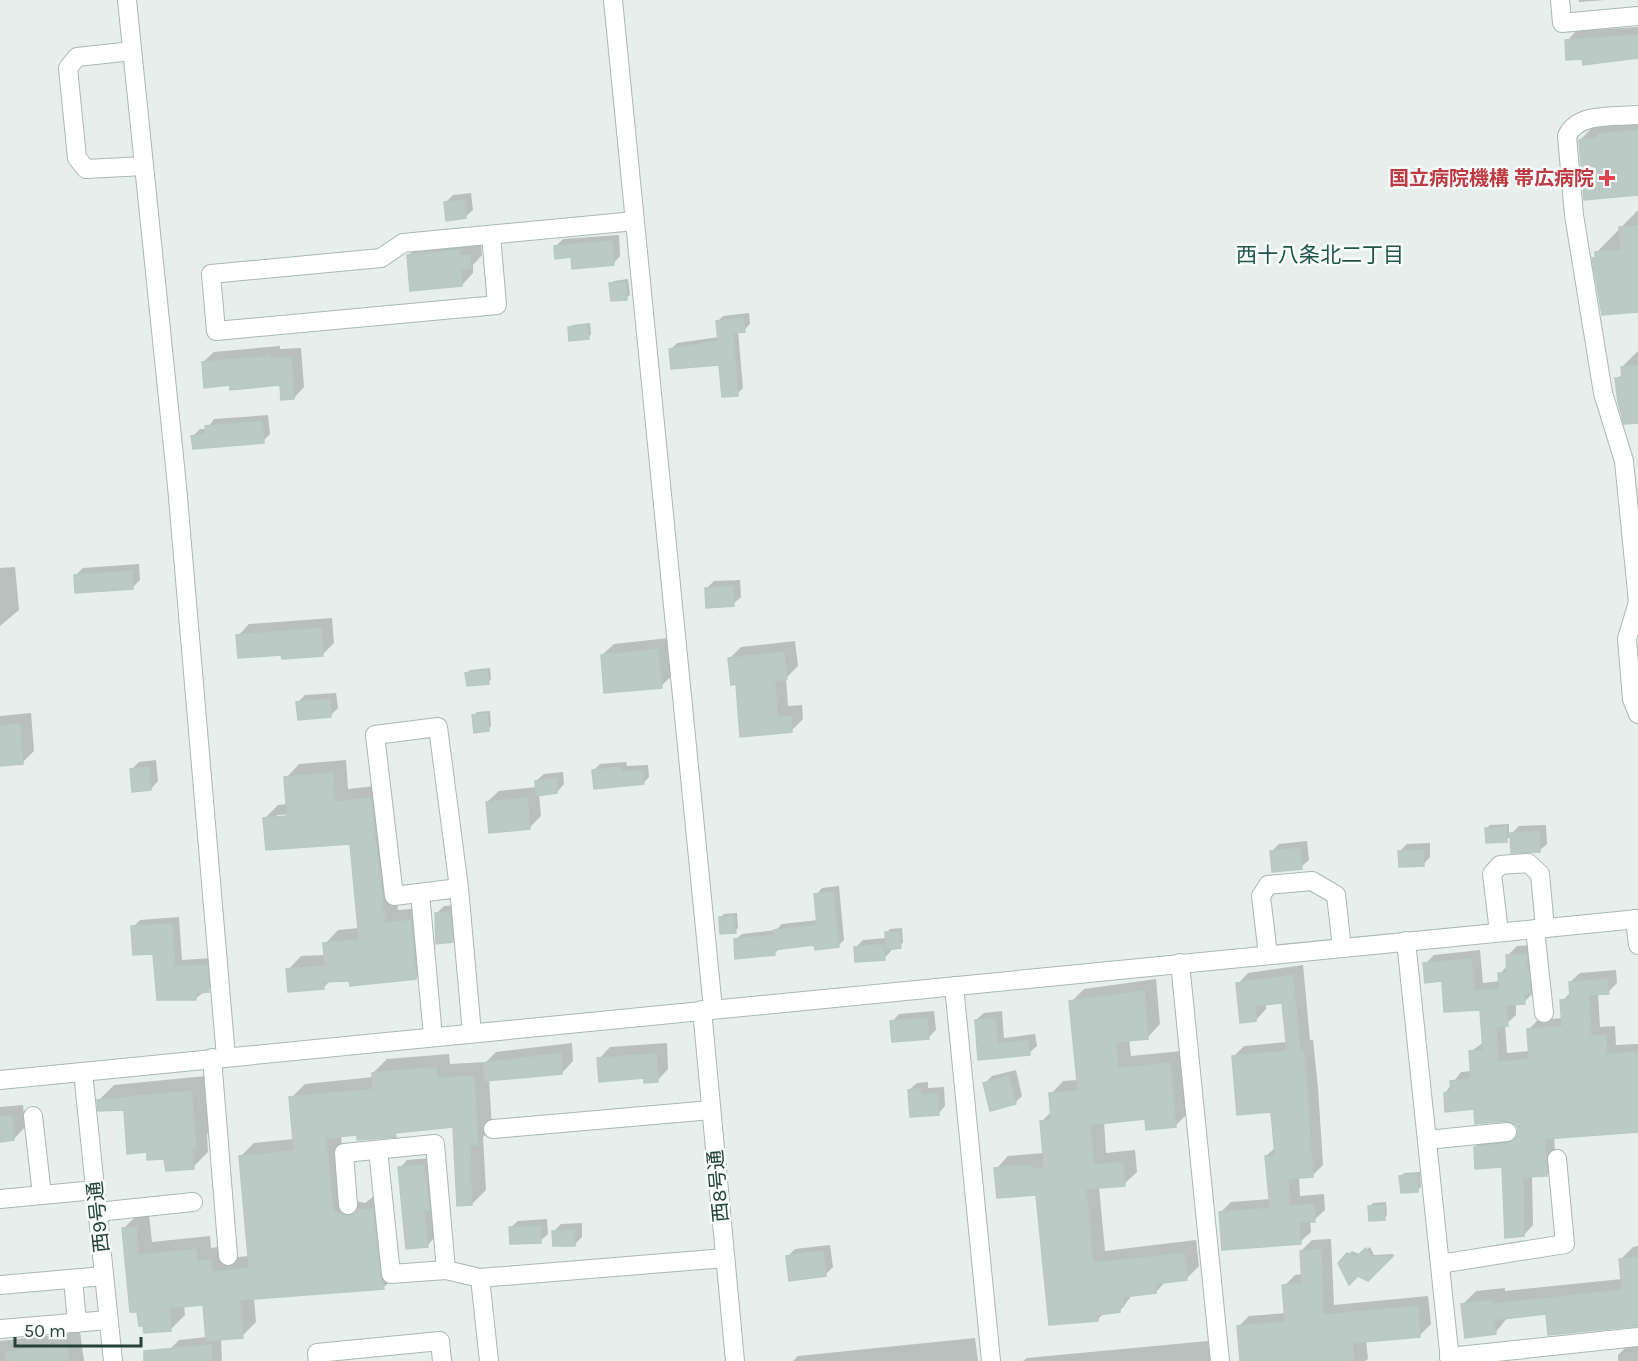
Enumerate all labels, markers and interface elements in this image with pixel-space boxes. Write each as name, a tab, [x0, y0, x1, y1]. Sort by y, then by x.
place label: 国立病院機構 帯広病院	[1389, 167, 1594, 190]
marker: 国立病院機構 帯広病院	[1598, 169, 1616, 187]
district label: 西十八条北二丁目	[1236, 243, 1404, 267]
street label: 西8号通	[704, 1149, 733, 1223]
street label: 西9号通	[83, 1180, 114, 1254]
scale bar	[15, 1310, 141, 1348]
text: 50 m	[24, 1320, 66, 1342]

